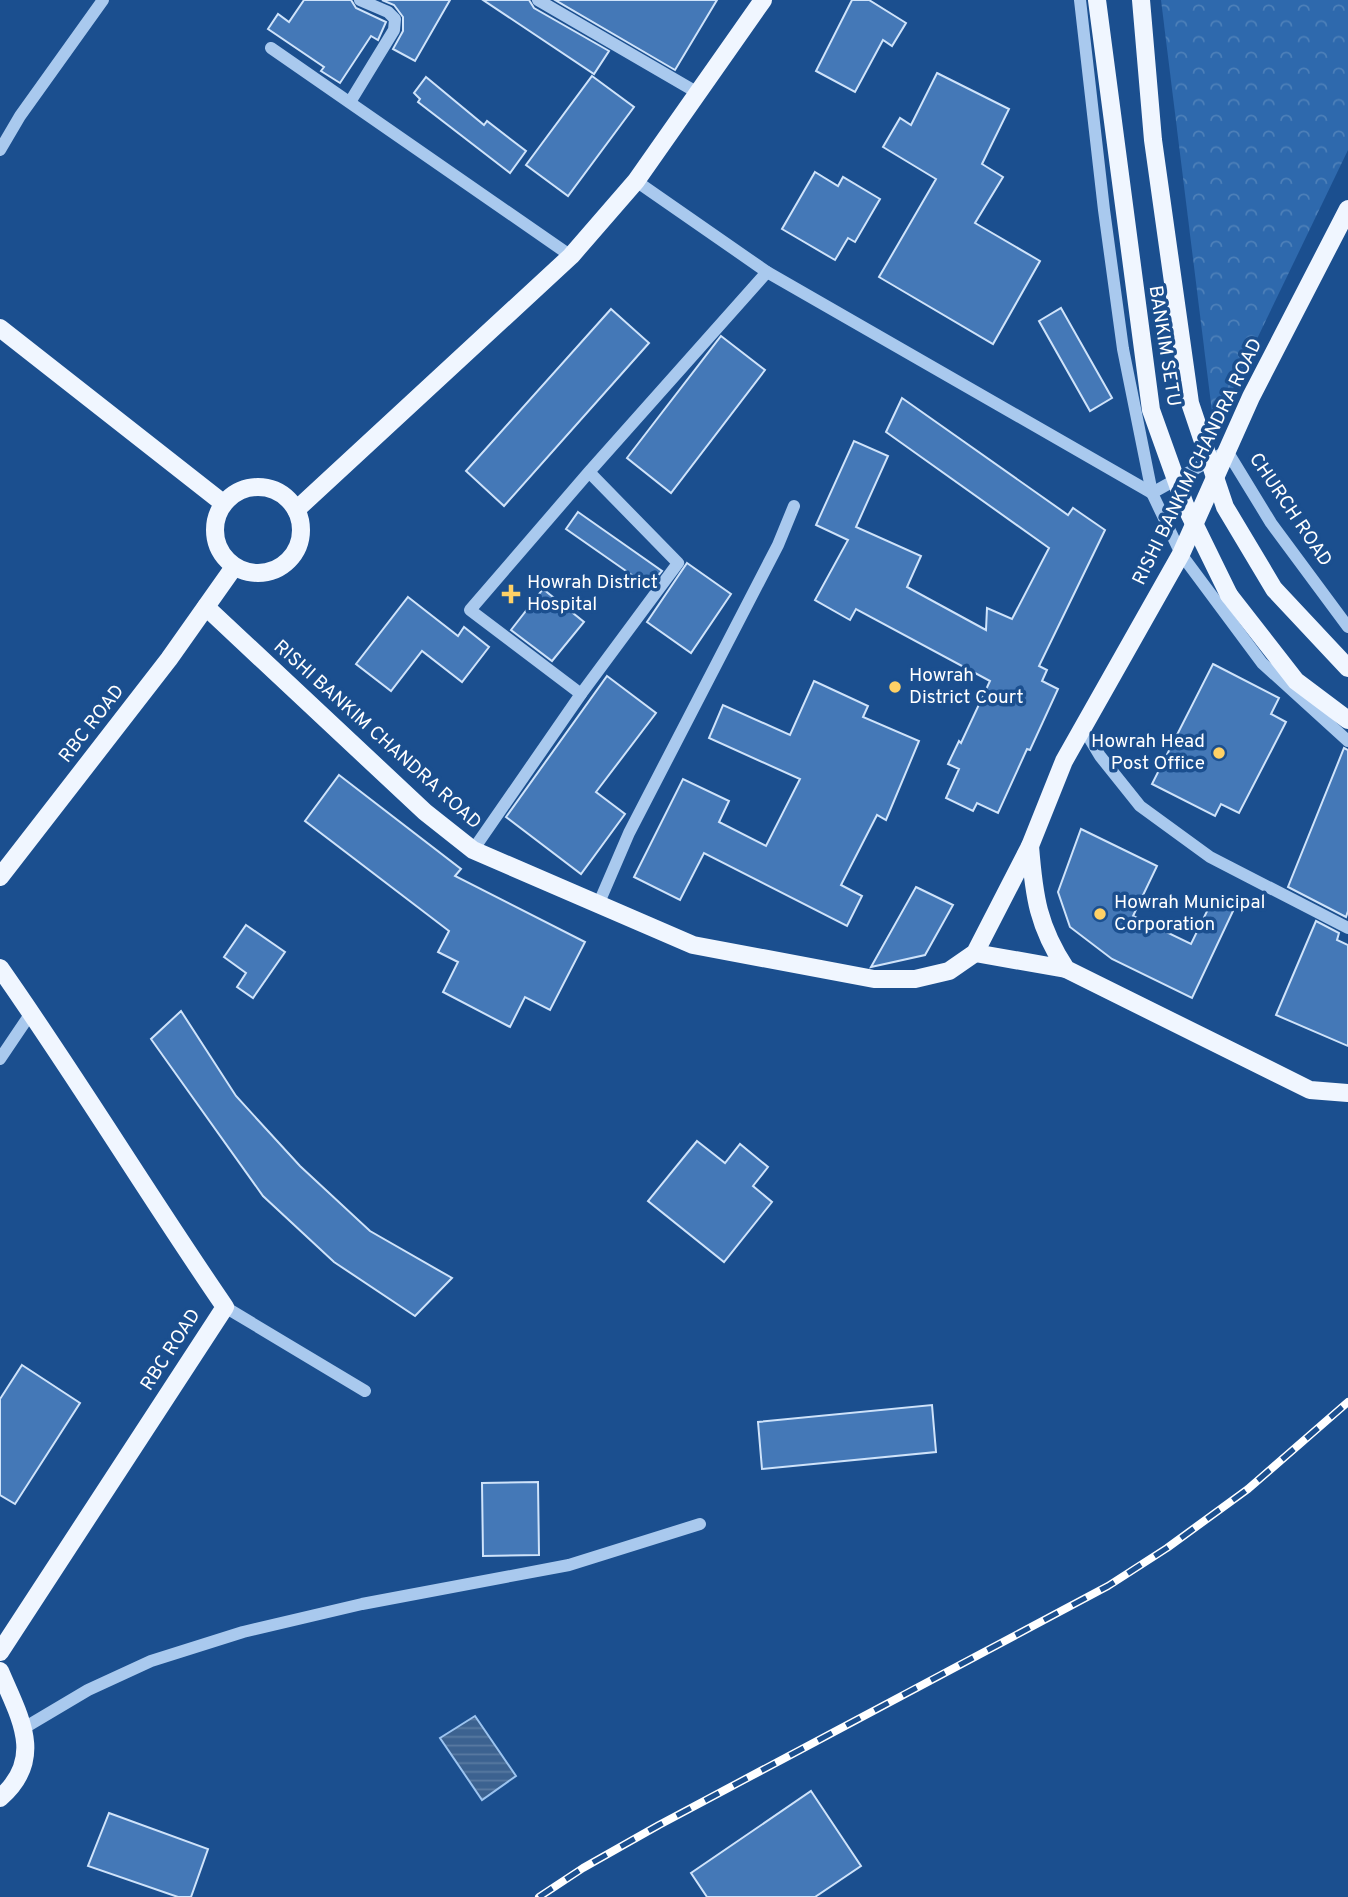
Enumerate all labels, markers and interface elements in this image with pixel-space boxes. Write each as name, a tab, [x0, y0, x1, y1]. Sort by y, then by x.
street label: BANKIM SETU	[1143, 284, 1185, 408]
street label: RISHI BANKIM CHANDRA ROAD	[1128, 335, 1268, 589]
street label: CHURCH ROAD	[1243, 449, 1337, 571]
place label: Howrah District Hospital	[527, 571, 658, 617]
marker: Howrah District Hospital	[501, 584, 521, 604]
street label: RISHI BANKIM CHANDRA ROAD	[268, 635, 486, 835]
place label: Howrah District Court	[909, 664, 1024, 710]
marker: Howrah District Court	[887, 679, 903, 695]
street label: RBC ROAD	[54, 680, 130, 768]
place label: Howrah Head Post Office	[1091, 730, 1205, 776]
marker: Howrah Head Post Office	[1211, 745, 1227, 761]
place label: Howrah Municipal Corporation	[1114, 891, 1265, 937]
marker: Howrah Municipal Corporation	[1092, 906, 1108, 922]
street label: RBC ROAD	[136, 1305, 206, 1395]

